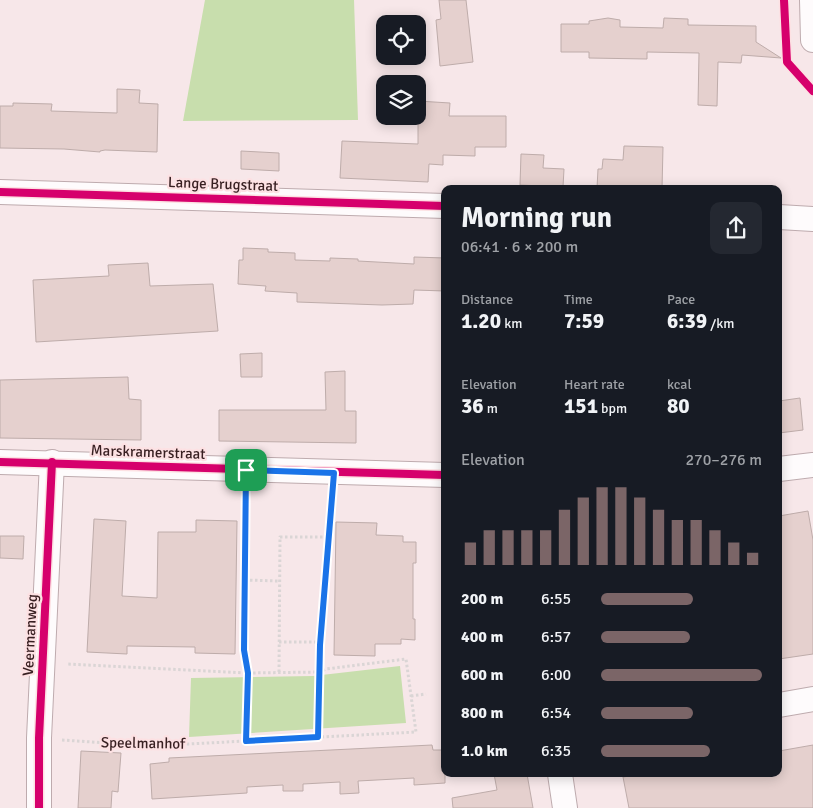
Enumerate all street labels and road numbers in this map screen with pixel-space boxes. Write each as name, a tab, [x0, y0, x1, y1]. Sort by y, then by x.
street label: Lange Brugstraat	[168, 173, 278, 195]
street label: Marskramerstraat	[90, 441, 206, 463]
street label: Veermanweg	[19, 594, 41, 676]
street label: Speelmanhof	[101, 733, 186, 753]

